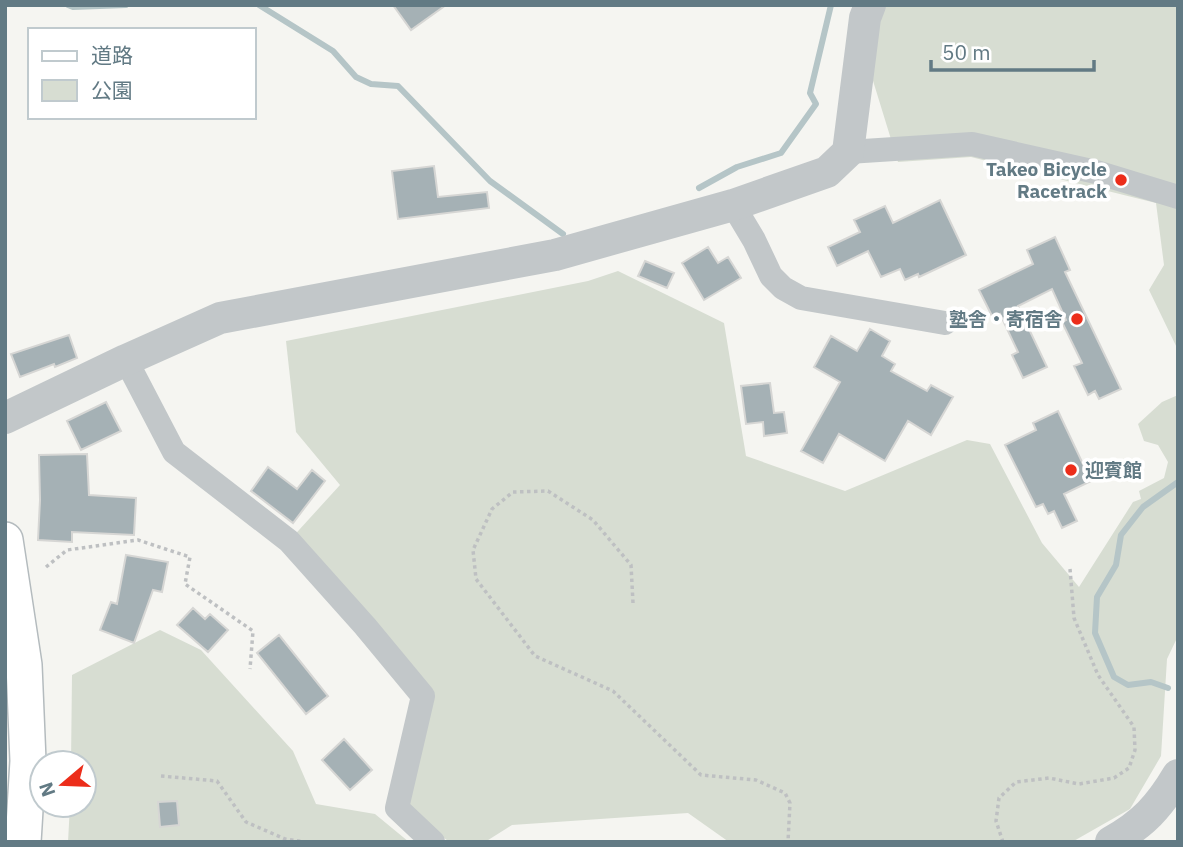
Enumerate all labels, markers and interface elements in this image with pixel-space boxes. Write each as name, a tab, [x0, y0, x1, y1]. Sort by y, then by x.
legend	[28, 28, 256, 119]
scale bar	[931, 28, 1094, 72]
text: 50 m	[942, 38, 991, 66]
text: 道路	[91, 41, 133, 69]
text: 公園	[91, 76, 133, 104]
place label: Takeo Bicycle Racetrack	[986, 157, 1107, 203]
marker: Takeo Bicycle Racetrack	[1113, 172, 1129, 188]
place label: 塾舎・寄宿舎	[949, 307, 1063, 331]
marker: 塾舎・寄宿舎	[1069, 311, 1085, 327]
place label: 迎賓館	[1085, 458, 1142, 482]
marker: 迎賓館	[1063, 462, 1079, 478]
north arrow	[28, 749, 98, 819]
text: N	[33, 779, 61, 800]

